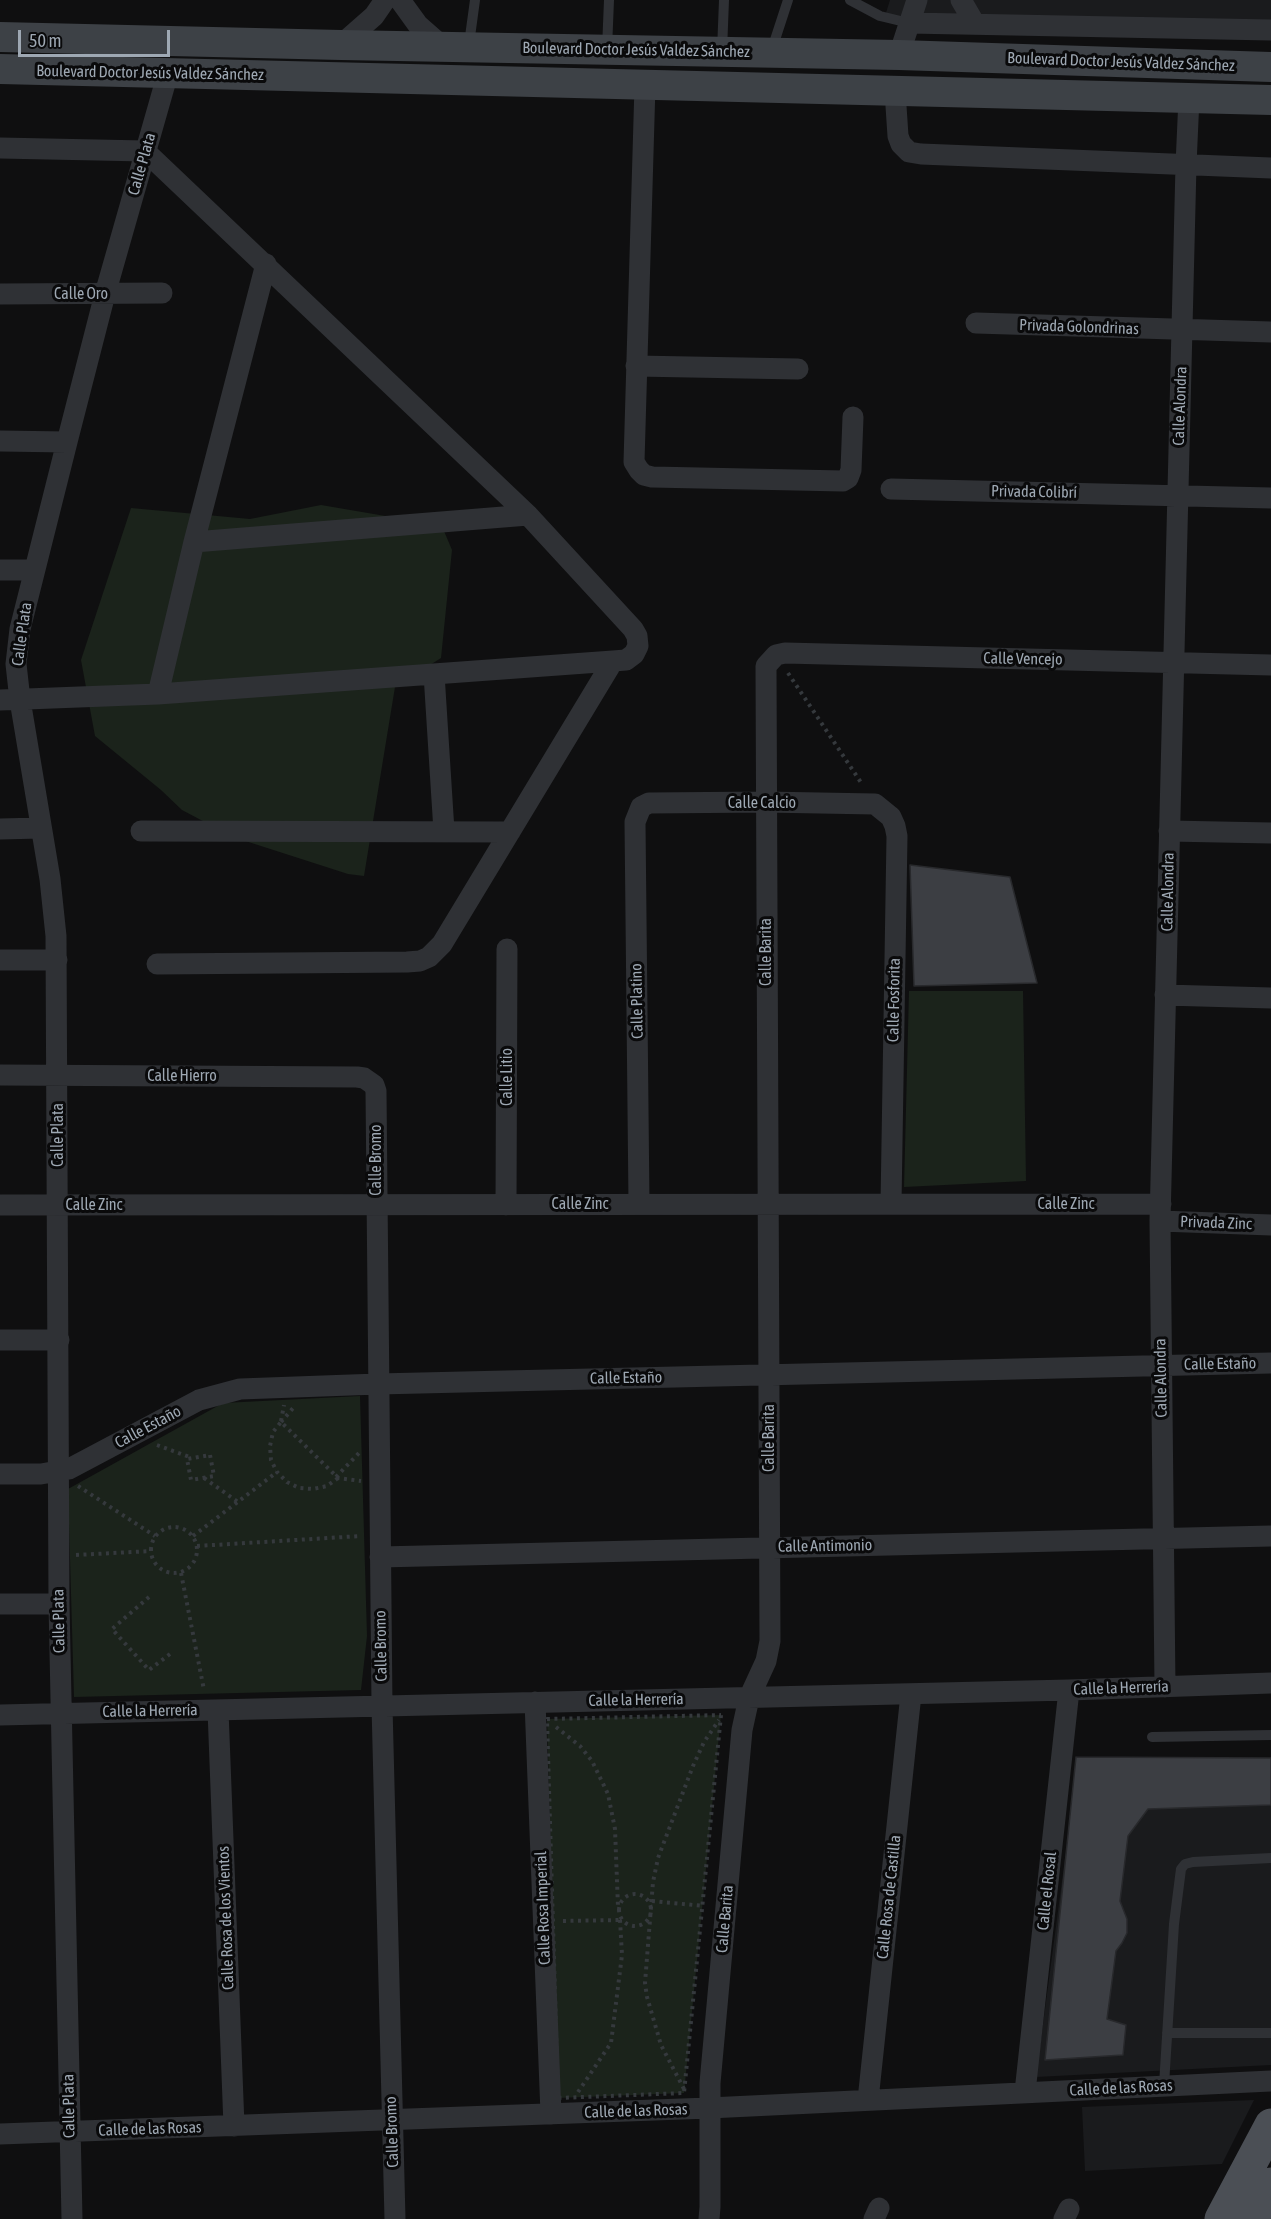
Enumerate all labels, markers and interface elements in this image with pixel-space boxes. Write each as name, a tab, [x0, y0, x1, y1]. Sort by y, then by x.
scale bar	[21, 18, 172, 56]
text: 50 m	[29, 30, 61, 51]
street label: Boulevard Doctor Jesús Valdez Sánchez	[522, 38, 750, 62]
street label: Boulevard Doctor Jesús Valdez Sánchez	[1007, 48, 1235, 76]
street label: Boulevard Doctor Jesús Valdez Sánchez	[36, 61, 264, 85]
street label: Calle Plata	[124, 131, 160, 197]
street label: Calle Oro	[54, 284, 108, 304]
street label: Privada Golondrinas	[1019, 315, 1139, 339]
street label: Calle Alondra	[1169, 366, 1191, 446]
street label: Privada Colibrí	[991, 482, 1077, 502]
street label: Calle Plata	[8, 601, 36, 667]
street label: Calle Vencejo	[983, 649, 1063, 669]
street label: Calle Calcio	[728, 793, 796, 813]
street label: Calle Alondra	[1158, 852, 1178, 932]
street label: Calle Barita	[756, 918, 776, 986]
street label: Calle Fosforita	[884, 958, 904, 1042]
street label: Calle Platino	[627, 963, 647, 1039]
street label: Calle Litio	[497, 1048, 517, 1106]
street label: Calle Hierro	[147, 1066, 217, 1086]
street label: Calle Plata	[48, 1103, 68, 1167]
street label: Calle Bromo	[366, 1124, 386, 1196]
street label: Calle Zinc	[552, 1194, 608, 1214]
street label: Calle Zinc	[1038, 1194, 1094, 1214]
street label: Calle Zinc	[66, 1195, 122, 1215]
street label: Privada Zinc	[1180, 1212, 1252, 1234]
street label: Calle Alondra	[1151, 1338, 1171, 1418]
street label: Calle Estaño	[1184, 1354, 1256, 1374]
street label: Calle Estaño	[590, 1368, 662, 1388]
street label: Calle Estaño	[112, 1402, 184, 1452]
street label: Calle Barita	[759, 1404, 779, 1472]
street label: Calle Antimonio	[778, 1536, 872, 1556]
street label: Calle Plata	[49, 1589, 69, 1653]
street label: Calle Bromo	[371, 1610, 391, 1682]
street label: Calle la Herrería	[1073, 1677, 1169, 1699]
street label: Calle la Herrería	[588, 1690, 684, 1710]
street label: Calle la Herrería	[102, 1701, 198, 1721]
street label: Calle Rosa de Castilla	[873, 1834, 905, 1960]
street label: Calle Rosa de los Vientos	[214, 1846, 238, 1990]
street label: Calle Rosa Imperial	[531, 1851, 555, 1965]
street label: Calle el Rosal	[1033, 1851, 1061, 1931]
street label: Calle Barita	[712, 1884, 738, 1954]
street label: Calle Plata	[59, 2074, 79, 2138]
street label: Calle de las Rosas	[1069, 2076, 1173, 2100]
street label: Calle Bromo	[381, 2096, 403, 2168]
street label: Calle de las Rosas	[584, 2100, 688, 2122]
street label: Calle de las Rosas	[98, 2118, 202, 2140]

